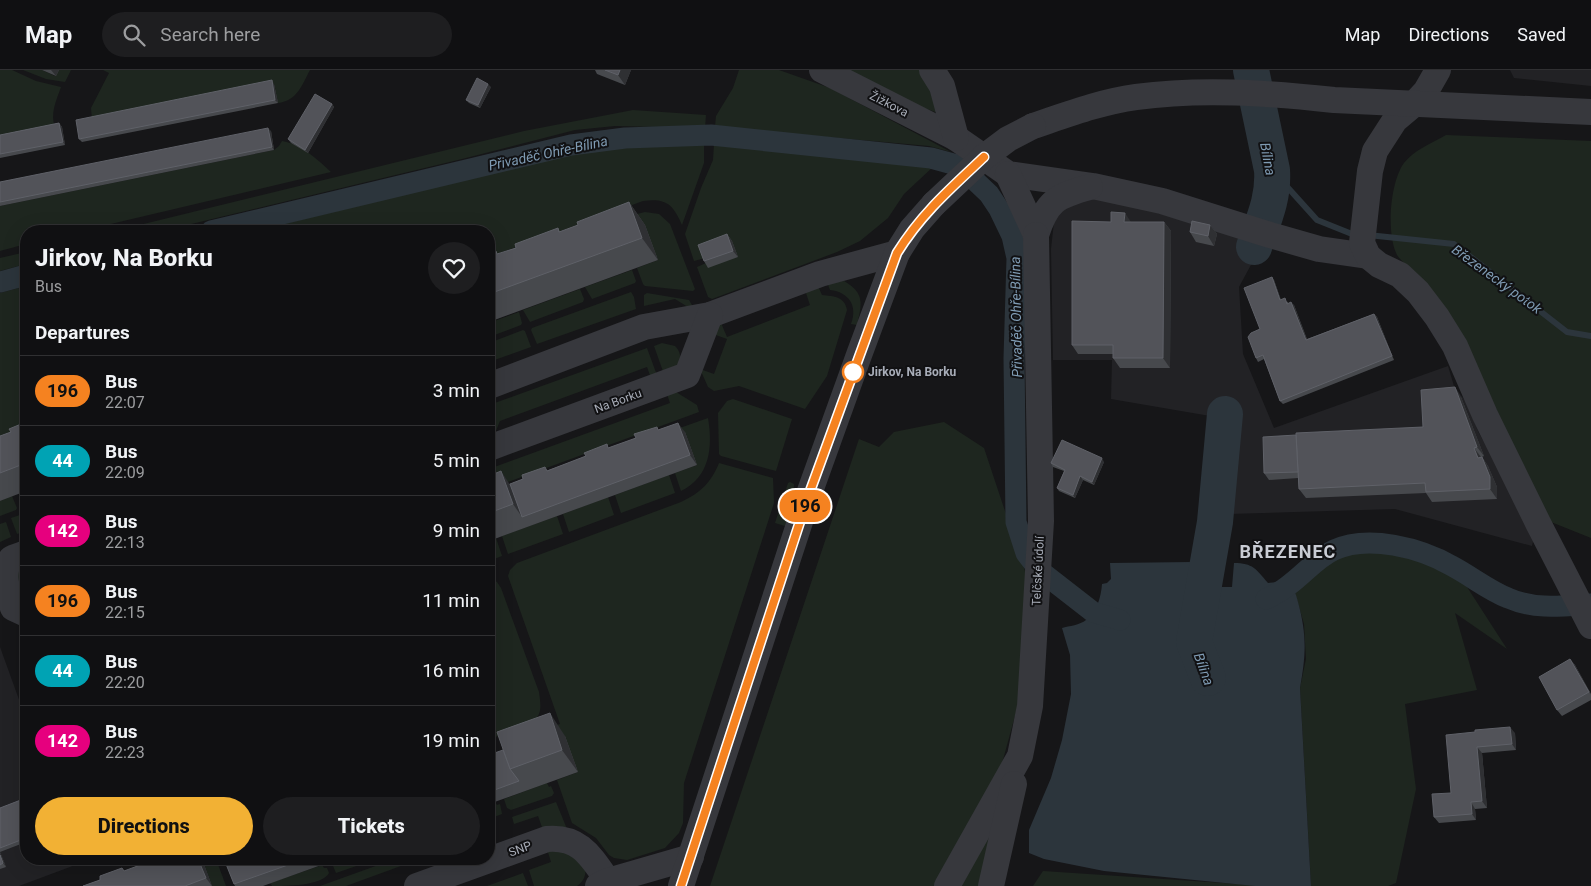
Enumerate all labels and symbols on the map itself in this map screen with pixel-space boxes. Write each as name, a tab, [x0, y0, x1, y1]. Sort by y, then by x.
street label: Žižkova	[867, 88, 911, 120]
water label: Přivaděč Ohře-Bílina	[487, 133, 609, 173]
water label: Bílina	[1257, 141, 1279, 177]
water label: Březenecký potok	[1449, 241, 1546, 318]
water label: Přivaděč Ohře-Bílina	[1007, 256, 1025, 378]
marker: Jirkov, Na Borku	[842, 361, 864, 383]
place label: Jirkov, Na Borku	[868, 365, 957, 379]
street label: Na Borku	[593, 386, 643, 416]
line badge: 196	[776, 490, 834, 522]
street label: Telčské údolí	[1029, 535, 1047, 606]
district label: BŘEZENEC	[1240, 541, 1336, 562]
water label: Bílina	[1191, 651, 1217, 687]
street label: SNP	[507, 838, 534, 860]

